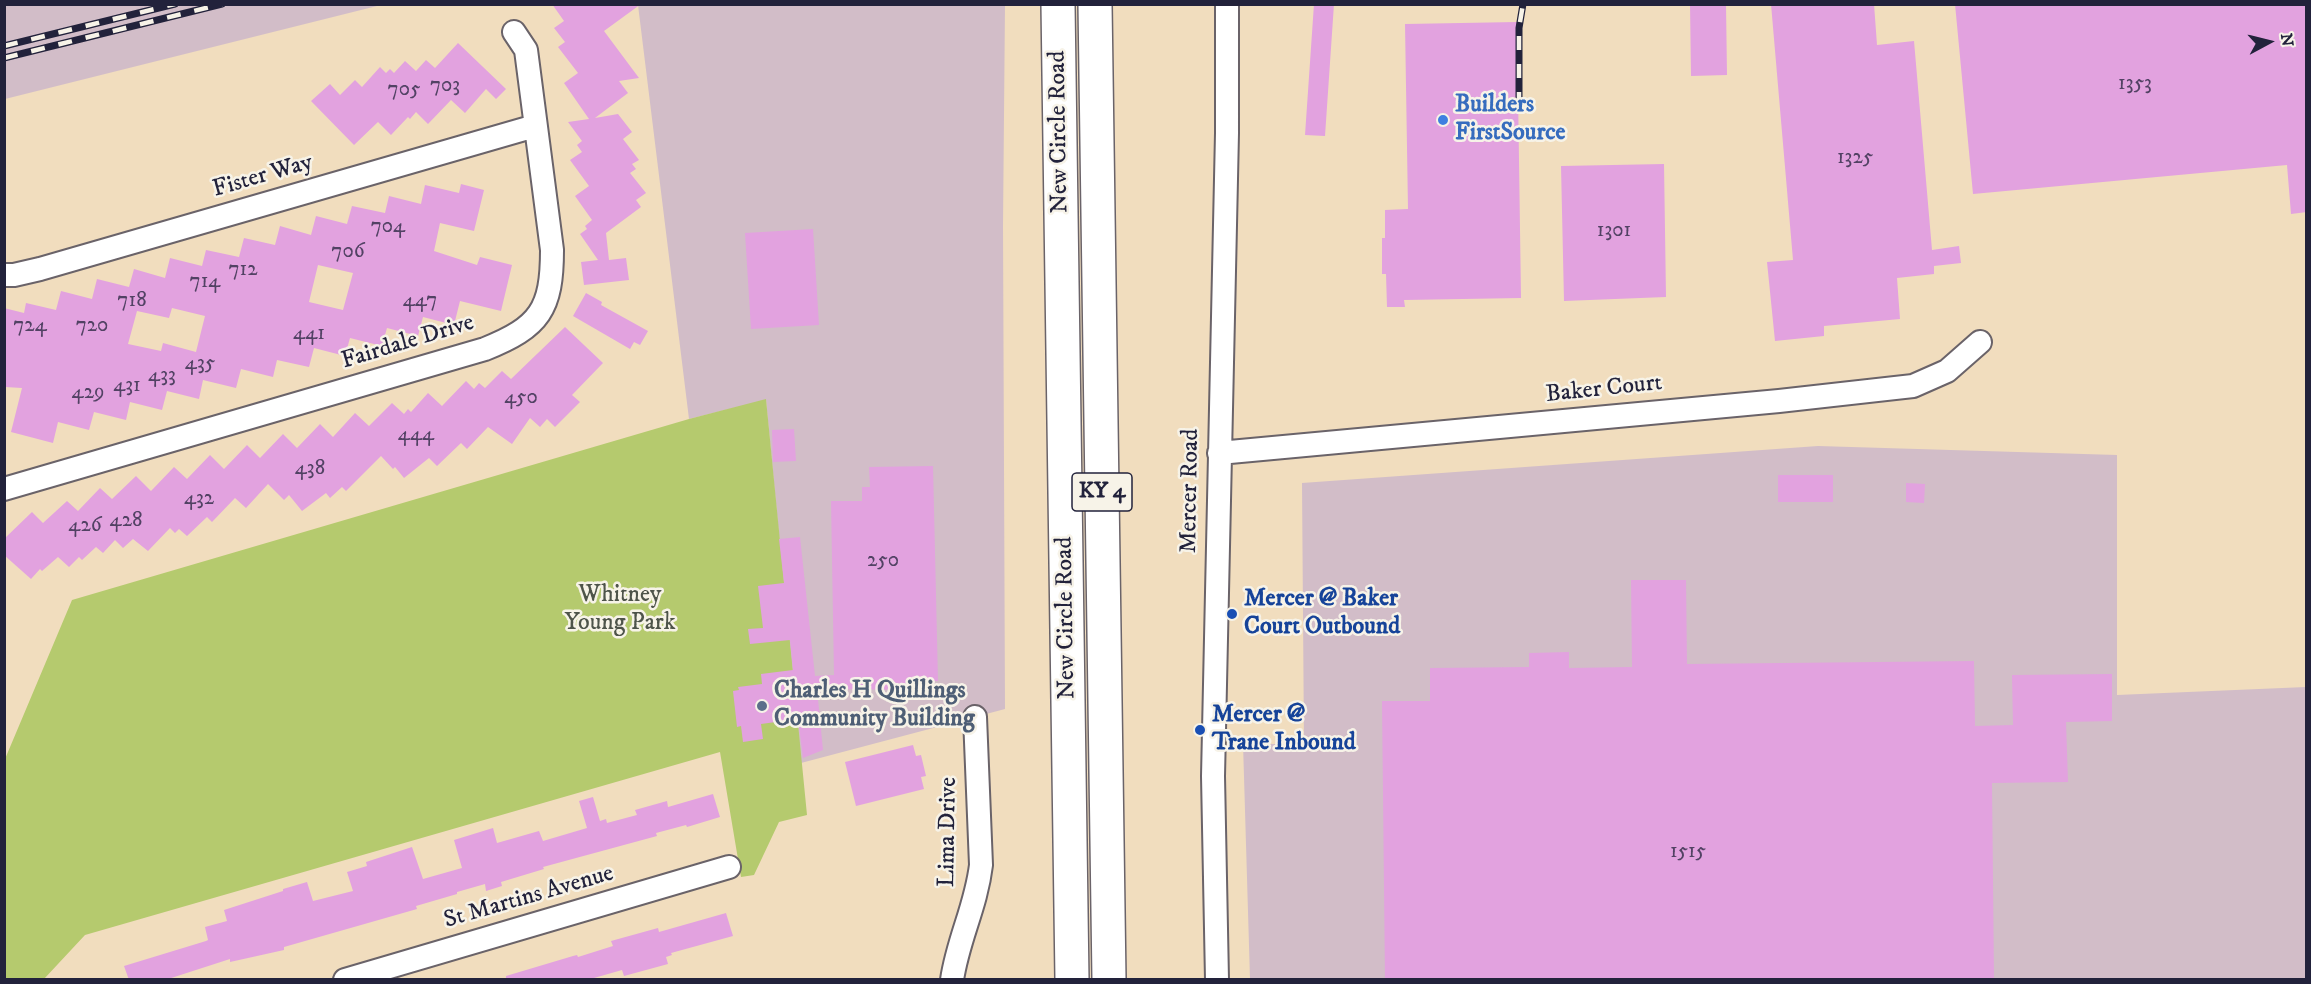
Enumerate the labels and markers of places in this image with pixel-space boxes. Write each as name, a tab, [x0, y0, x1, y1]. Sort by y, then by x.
place label: Builders FirstSource	[1455, 92, 1565, 148]
marker: Builders FirstSource	[1436, 113, 1450, 127]
place label: Mercer @ Baker Court Outbound	[1244, 586, 1400, 642]
marker: Mercer @ Baker Court Outbound	[1225, 607, 1239, 621]
place label: Charles H Quillings Community Building	[774, 678, 975, 734]
marker: Charles H Quillings Community Building	[755, 699, 769, 713]
place label: Mercer @ Trane Inbound	[1212, 702, 1356, 758]
marker: Mercer @ Trane Inbound	[1193, 723, 1207, 737]

